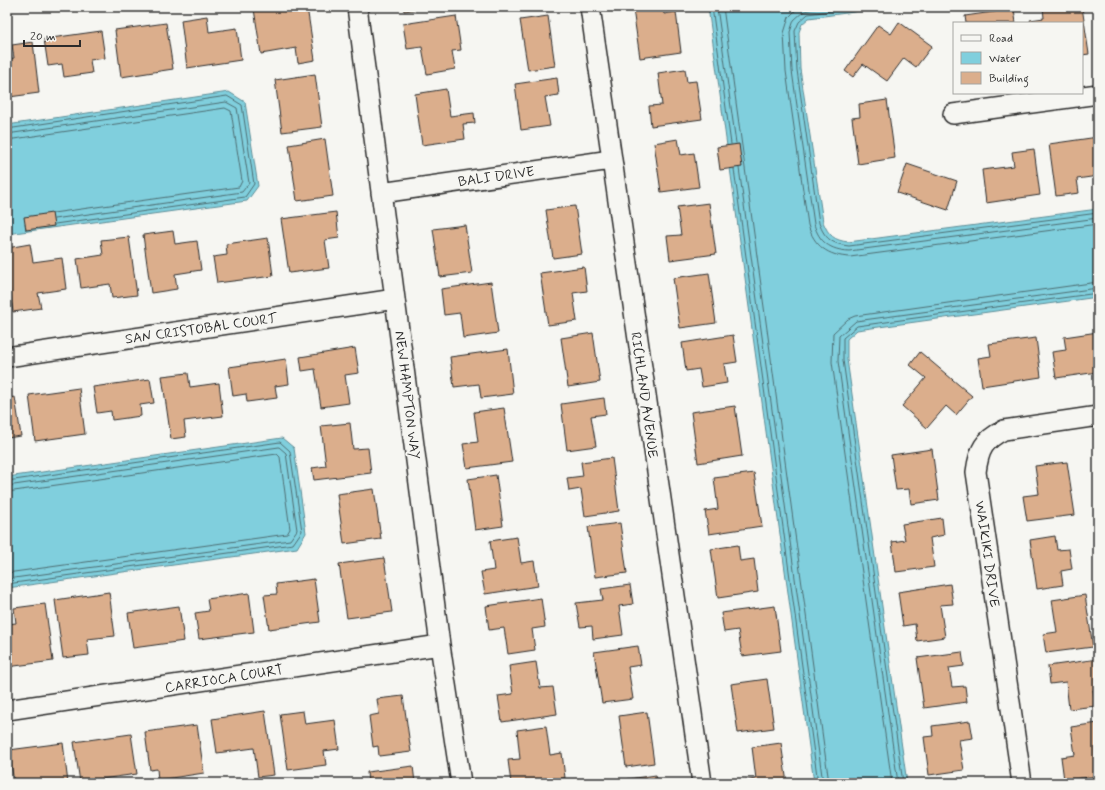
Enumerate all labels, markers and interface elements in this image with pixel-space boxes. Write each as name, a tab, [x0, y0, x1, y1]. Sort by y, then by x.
scale bar	[24, 22, 80, 48]
legend	[953, 22, 1083, 94]
text: 20 m	[30, 29, 56, 45]
text: Road	[989, 31, 1013, 47]
text: Water	[989, 51, 1021, 67]
text: Building	[989, 71, 1029, 88]
street label: BALI DRIVE	[457, 163, 535, 191]
street label: SAN CRISTOBAL COURT	[124, 309, 279, 349]
street label: NEW HAMPTON WAY	[390, 330, 424, 461]
street label: RICHLAND AVENUE	[626, 331, 662, 459]
street label: WAIKIKI DRIVE	[971, 500, 1003, 608]
street label: CARRIOCA COURT	[164, 661, 285, 697]

